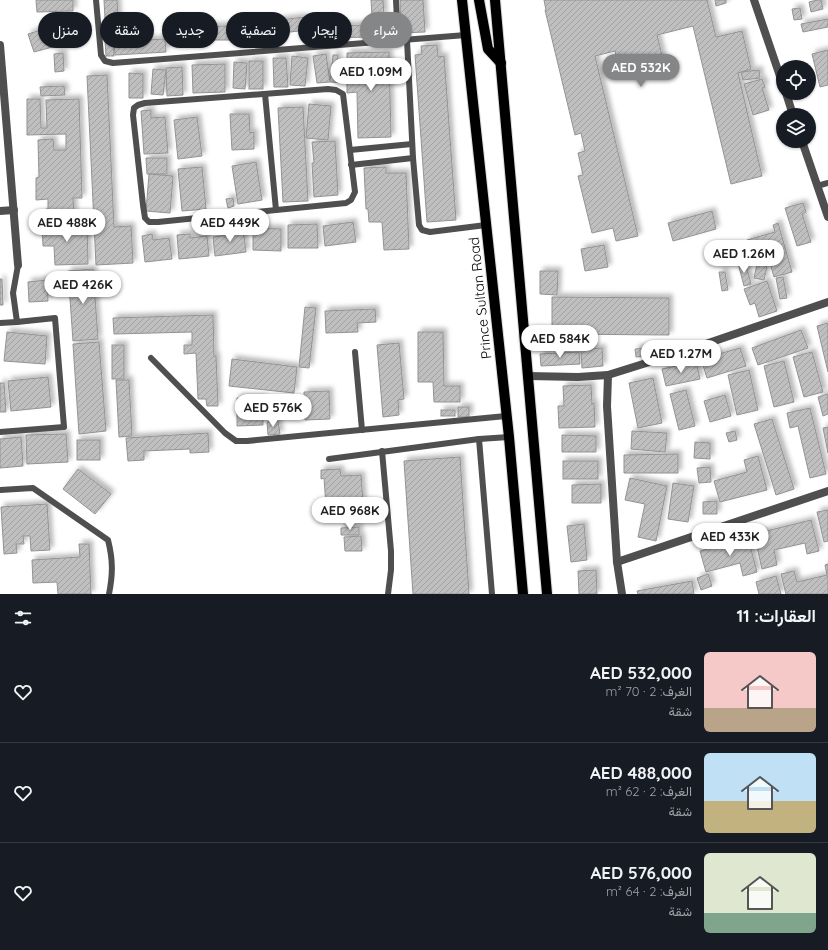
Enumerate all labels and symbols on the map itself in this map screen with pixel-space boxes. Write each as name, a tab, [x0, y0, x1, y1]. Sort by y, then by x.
pin: AED 532K	[600, 54, 682, 88]
pin: AED 1.09M	[325, 58, 417, 92]
pin: AED 488K	[26, 209, 108, 243]
pin: AED 449K	[189, 209, 271, 243]
street label: Prince Sultan Road	[465, 236, 495, 360]
pin: AED 1.26M	[698, 240, 790, 274]
pin: AED 426K	[42, 271, 124, 305]
pin: AED 584K	[519, 325, 601, 359]
pin: AED 1.27M	[635, 340, 727, 374]
pin: AED 576K	[232, 394, 314, 428]
pin: AED 968K	[309, 497, 391, 531]
pin: AED 433K	[689, 523, 771, 557]

